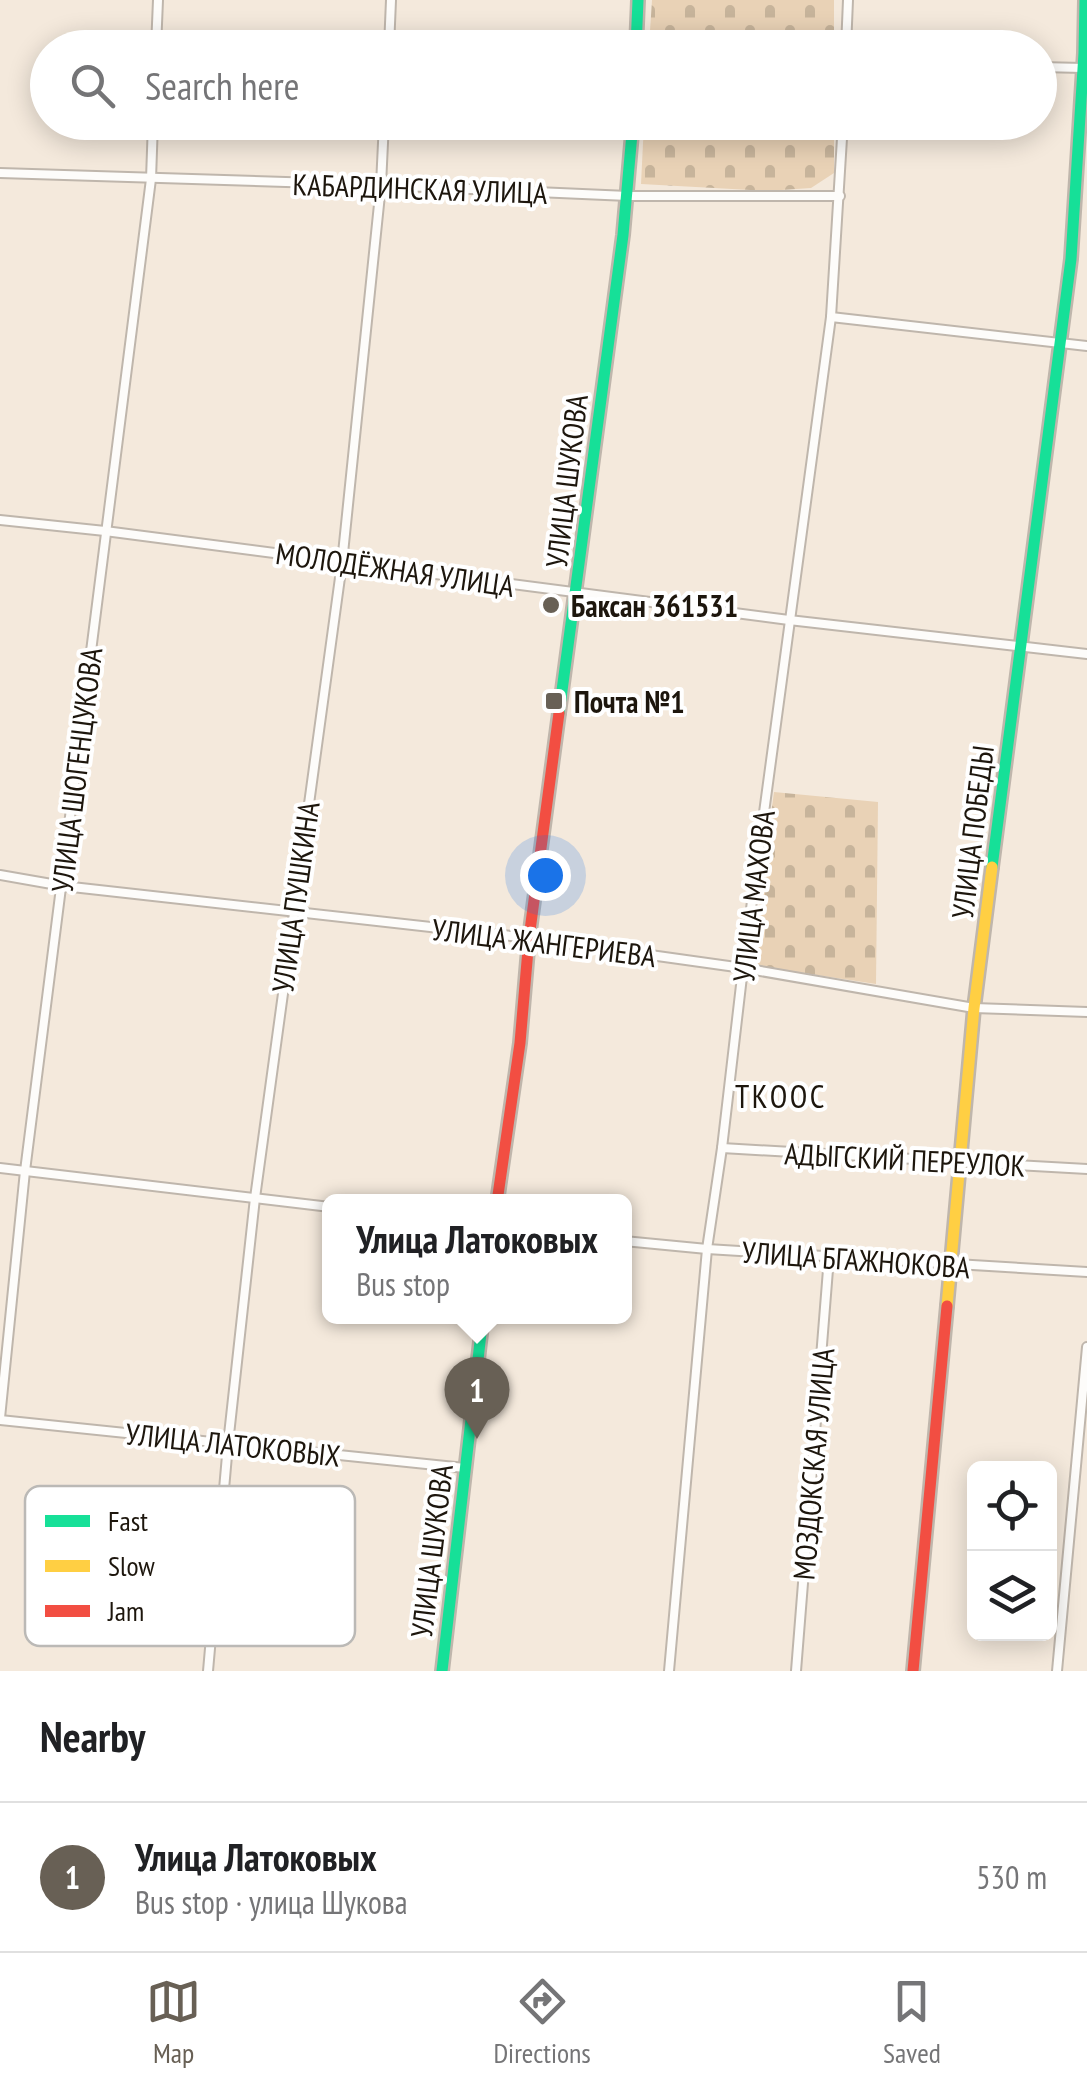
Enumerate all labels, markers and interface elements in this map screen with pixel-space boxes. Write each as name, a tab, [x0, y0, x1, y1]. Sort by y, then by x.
search box	[30, 30, 1057, 140]
icon: search	[65, 58, 120, 113]
text: Search here	[145, 61, 299, 110]
street label: КАБАРДИНСКАЯ УЛИЦА	[292, 164, 549, 212]
street label: УЛИЦА ШУКОВА	[536, 391, 596, 570]
street label: МОЛОДЁЖНАЯ УЛИЦА	[273, 533, 517, 605]
place label: Баксан 361531	[571, 586, 738, 625]
marker: Баксан 361531	[540, 594, 562, 616]
street label: УЛИЦА ШОГЕНЦУКОВА	[42, 645, 110, 895]
place label: Почта №1	[574, 682, 685, 721]
marker: Почта №1	[543, 690, 565, 712]
street label: УЛИЦА ПОБЕДЫ	[942, 743, 1002, 921]
street label: УЛИЦА ПУШКИНА	[262, 798, 328, 995]
street label: УЛИЦА МАХОВА	[723, 807, 783, 984]
your location	[520, 850, 571, 901]
street label: УЛИЦА ЖАНГЕРИЕВА	[430, 909, 659, 975]
district label: ТКООС	[735, 1075, 827, 1117]
street label: АДЫГСКИЙ ПЕРЕУЛОК	[784, 1133, 1027, 1185]
popup	[322, 1194, 632, 1324]
text: Улица Латоковых	[356, 1214, 598, 1263]
street label: УЛИЦА БГАЖНОКОВА	[741, 1232, 972, 1286]
text: Bus stop	[356, 1263, 450, 1305]
street label: МОЗДОКСКАЯ УЛИЦА	[783, 1346, 843, 1582]
pin: 1	[444, 1356, 510, 1439]
street label: УЛИЦА ЛАТОКОВЫХ	[124, 1413, 342, 1475]
street label: УЛИЦА ШУКОВА	[401, 1461, 461, 1640]
map controls	[967, 1461, 1057, 1641]
button: locate	[967, 1461, 1057, 1551]
legend	[25, 1486, 355, 1646]
text: Fast	[108, 1502, 148, 1539]
text: Slow	[108, 1547, 155, 1584]
button: layers	[967, 1551, 1057, 1641]
text: Jam	[107, 1592, 144, 1629]
text: Nearby	[40, 1709, 145, 1764]
text: Улица Латоковых	[135, 1832, 377, 1881]
text: 1	[65, 1856, 80, 1898]
text: 530 m	[976, 1856, 1047, 1898]
text: Bus stop · улица Шукова	[135, 1881, 408, 1923]
tab: Map	[146, 1974, 201, 2071]
tab: Directions	[493, 1974, 591, 2071]
tab: Saved	[883, 1974, 941, 2071]

